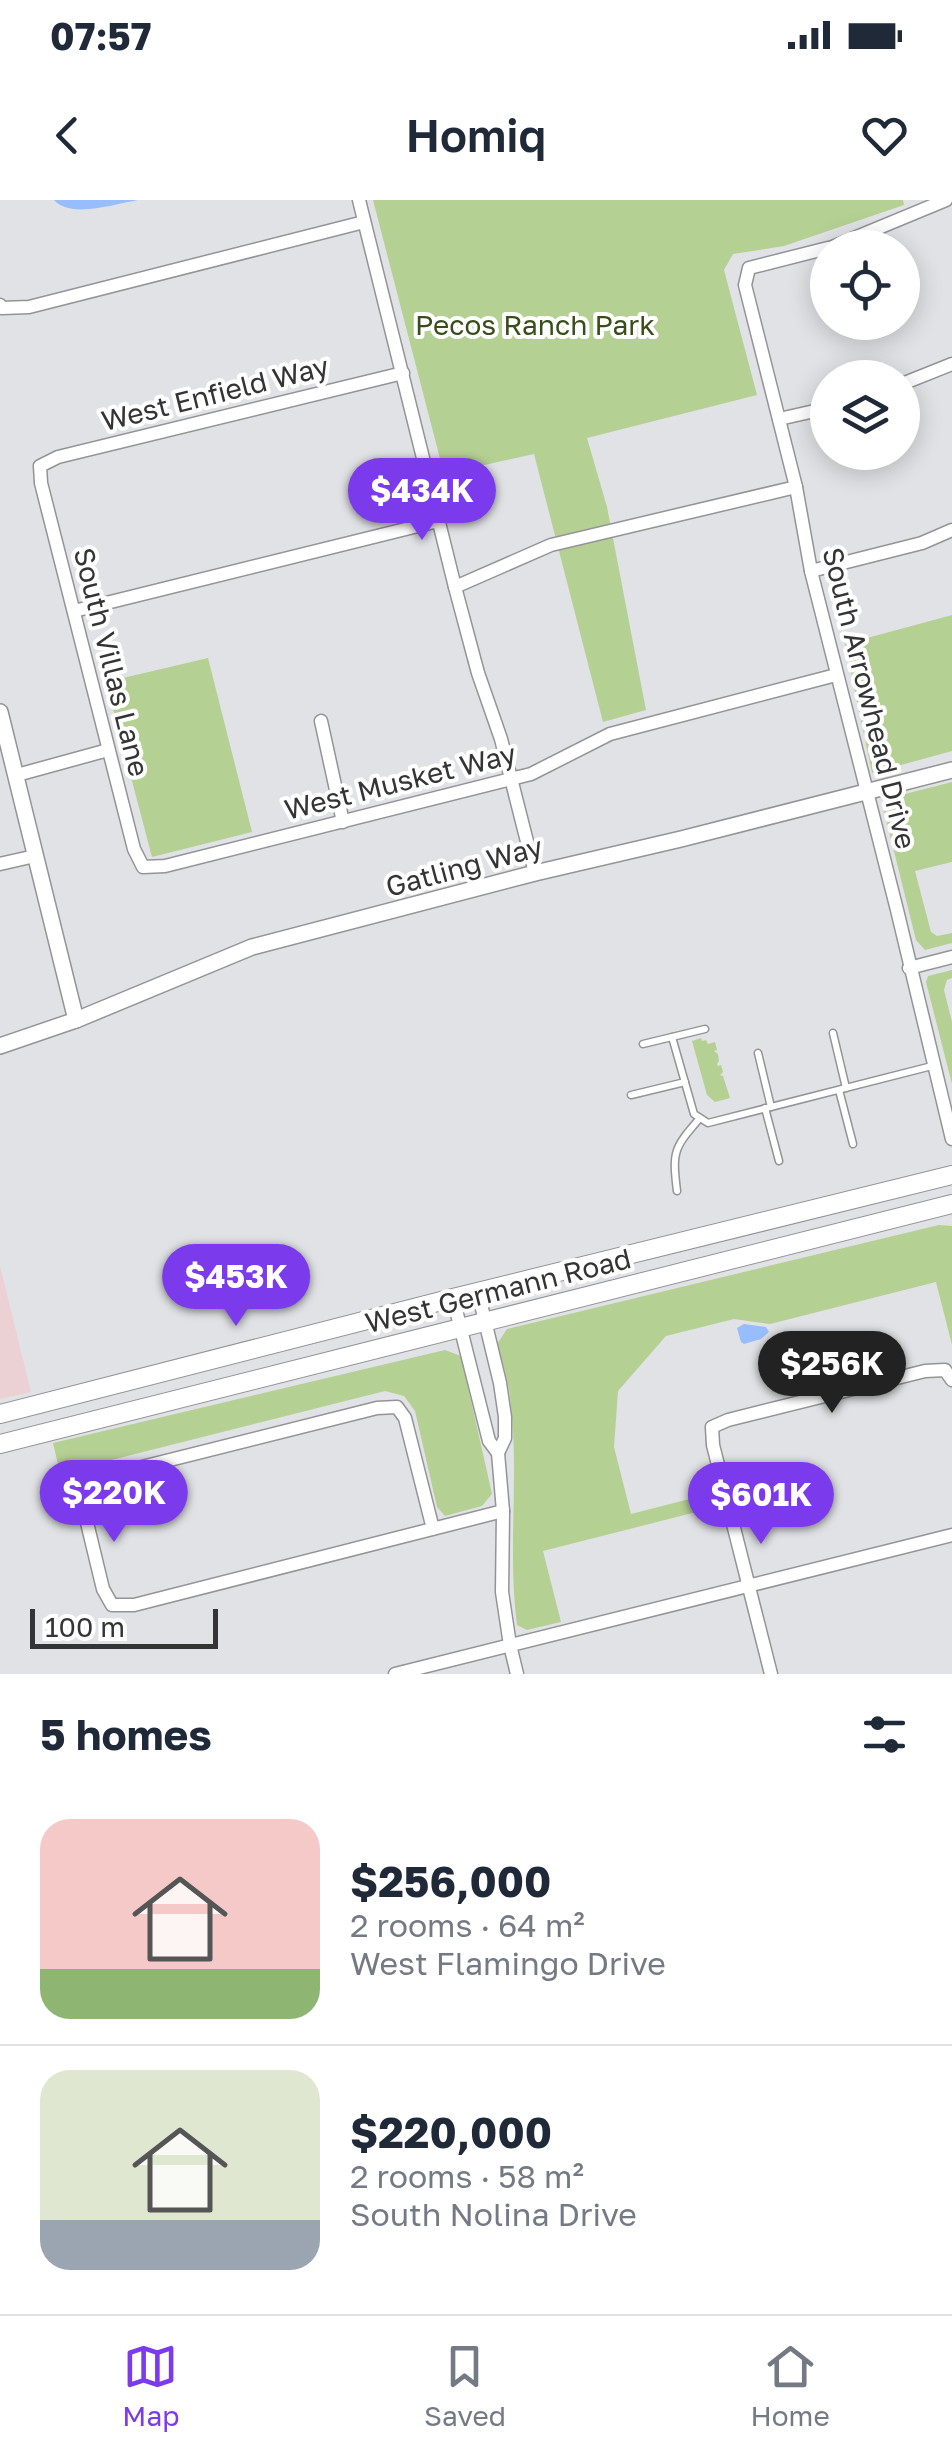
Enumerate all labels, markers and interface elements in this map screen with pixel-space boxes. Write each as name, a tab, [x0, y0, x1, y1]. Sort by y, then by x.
text: 07:57	[50, 13, 151, 58]
icon: back	[40, 108, 95, 163]
text: Homiq	[406, 108, 546, 162]
icon: heart	[857, 108, 912, 163]
map controls	[810, 230, 920, 470]
button: locate	[810, 230, 920, 340]
park label: Pecos Ranch Park	[415, 308, 655, 341]
street label: West Enfield Way	[98, 349, 332, 437]
button: layers	[810, 360, 920, 470]
pin: $434K	[352, 458, 492, 543]
text: $434K	[370, 471, 474, 509]
street label: South Villas Lane	[68, 544, 156, 780]
street label: South Arrowhead Drive	[817, 544, 923, 852]
street label: West Musket Way	[281, 736, 519, 826]
street label: Gatling Way	[382, 829, 546, 903]
street label: West Germann Road	[362, 1241, 634, 1339]
pin: $453K	[166, 1244, 306, 1329]
text: $453K	[184, 1257, 288, 1295]
pin: $256K	[762, 1331, 902, 1416]
text: $256K	[780, 1344, 884, 1382]
pin: $220K	[44, 1460, 184, 1545]
pin: $601K	[691, 1462, 831, 1547]
text: $220K	[62, 1473, 166, 1511]
text: $601K	[710, 1475, 812, 1513]
scale bar	[30, 1604, 218, 1648]
text: 100 m	[45, 1610, 125, 1643]
icon: filters	[857, 1707, 912, 1762]
text: 5 homes	[40, 1709, 212, 1759]
text: $256,000	[350, 1856, 551, 1906]
icon: home	[120, 1859, 240, 1979]
text: 2 rooms · 64 m²	[350, 1906, 585, 1944]
text: West Flamingo Drive	[350, 1944, 666, 1982]
text: $220,000	[350, 2107, 552, 2157]
icon: home	[120, 2110, 240, 2230]
text: 2 rooms · 58 m²	[350, 2157, 584, 2195]
text: South Nolina Drive	[350, 2195, 637, 2233]
tab: Map	[122, 2339, 179, 2432]
tab: Saved	[424, 2339, 506, 2432]
tab: Home	[751, 2339, 830, 2432]

